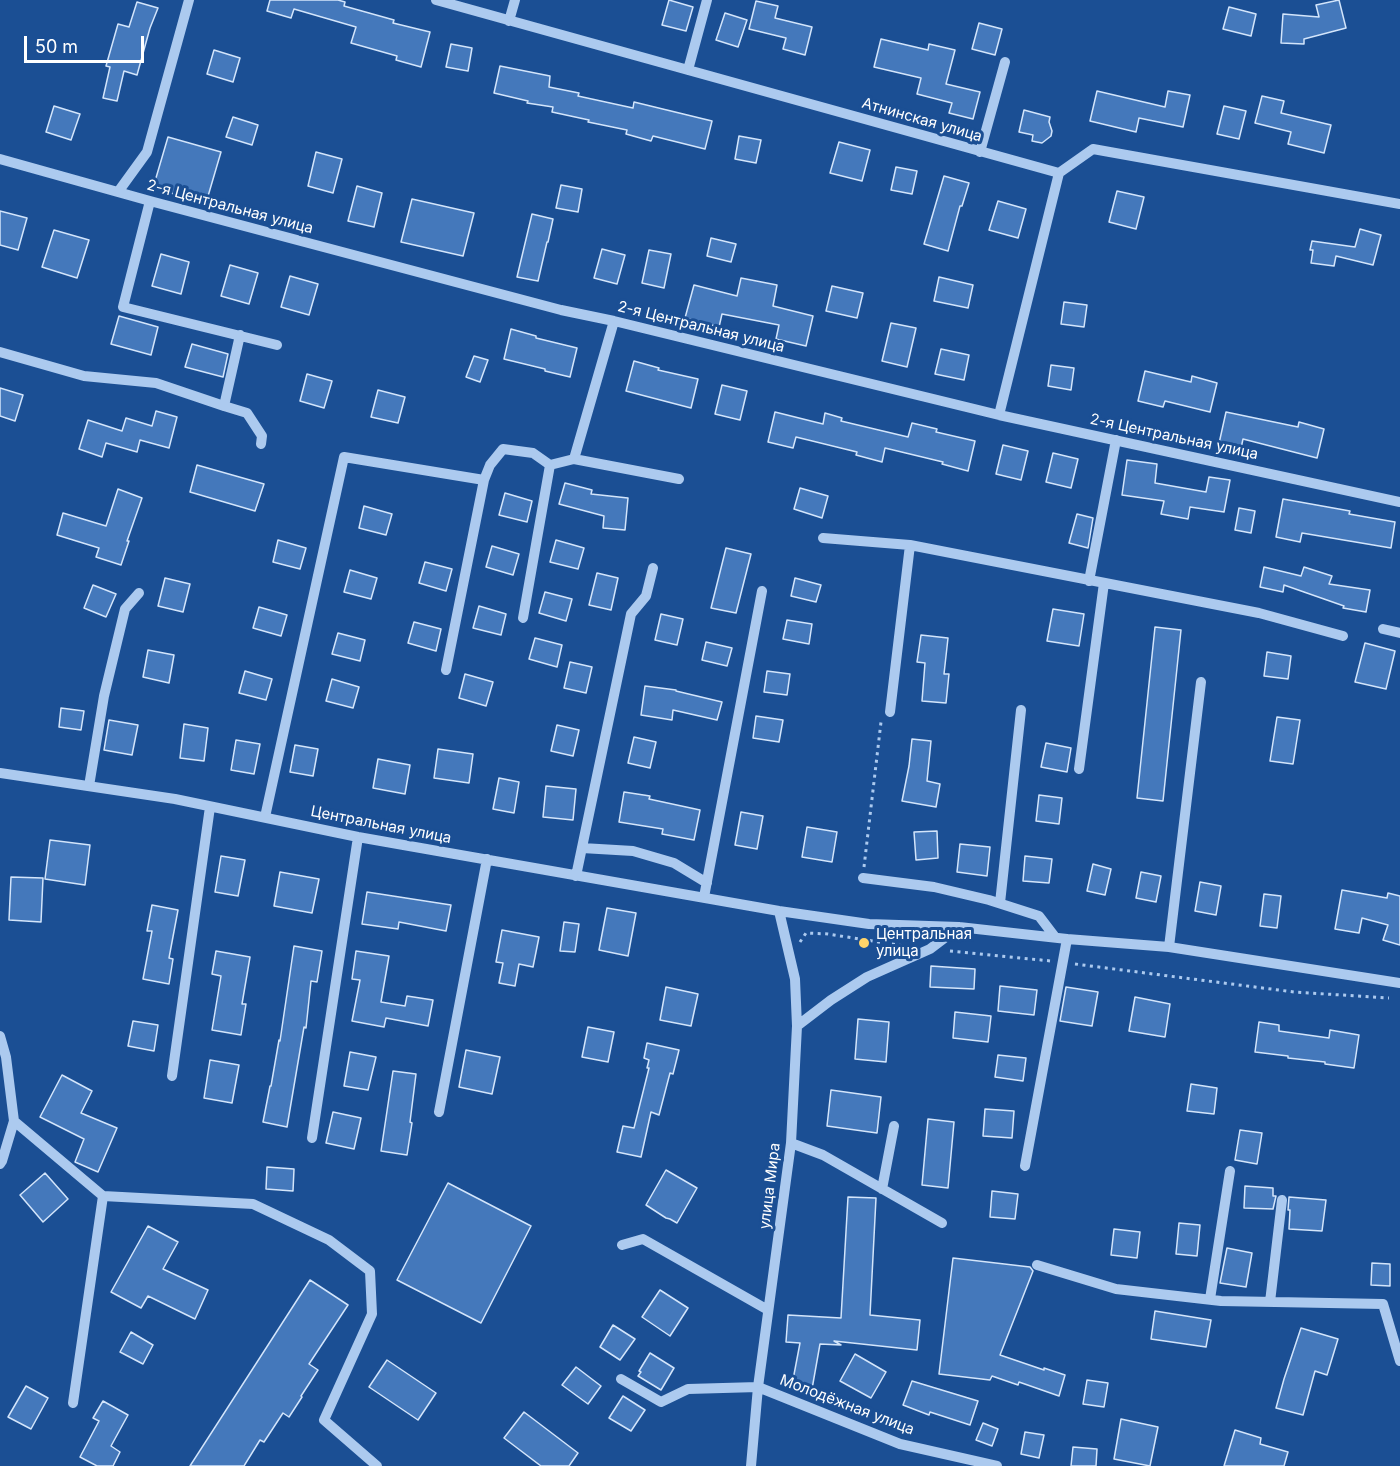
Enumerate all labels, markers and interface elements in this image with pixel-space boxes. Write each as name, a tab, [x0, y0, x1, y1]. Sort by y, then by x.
scale bar	[27, 24, 147, 62]
text: 50 m	[35, 36, 78, 57]
street label: Атнинская улица	[860, 94, 984, 146]
street label: 2-я Центральная улица	[145, 176, 315, 238]
street label: 2-я Центральная улица	[616, 298, 786, 356]
street label: 2-я Центральная улица	[1088, 410, 1260, 464]
street label: Центральная улица	[309, 803, 453, 847]
place label: Центральная улица	[876, 925, 972, 960]
marker: Центральная улица	[857, 936, 871, 950]
street label: улица Мира	[756, 1142, 784, 1230]
street label: Молодёжная улица	[777, 1371, 917, 1439]

